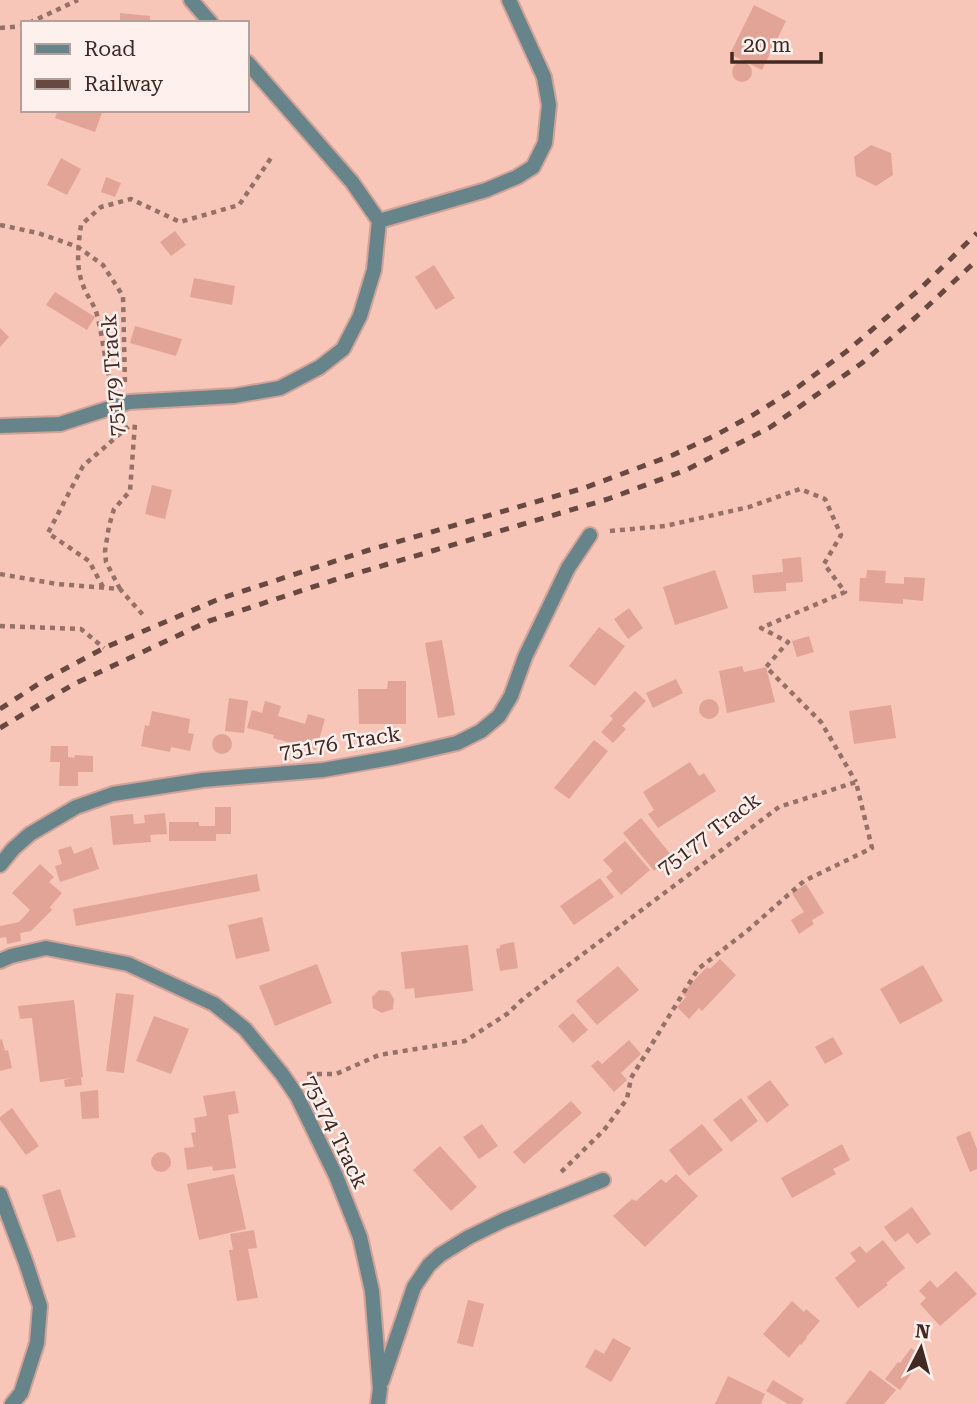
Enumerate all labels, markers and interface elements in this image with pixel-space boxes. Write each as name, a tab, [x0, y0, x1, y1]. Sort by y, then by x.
legend	[21, 21, 248, 112]
scale bar	[732, 21, 821, 65]
text: 20 m	[743, 33, 791, 57]
text: Road	[84, 37, 136, 61]
text: Railway	[84, 72, 164, 96]
street label: 75179 Track	[97, 313, 129, 437]
street label: 75176 Track	[278, 722, 402, 764]
street label: 75177 Track	[653, 788, 765, 880]
street label: 75174 Track	[297, 1072, 373, 1192]
north arrow	[886, 1313, 956, 1383]
text: N	[914, 1319, 932, 1344]

